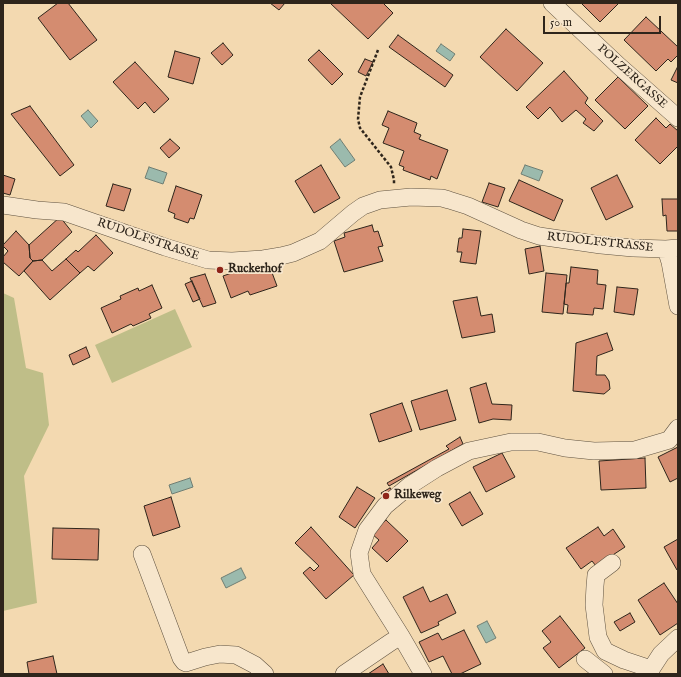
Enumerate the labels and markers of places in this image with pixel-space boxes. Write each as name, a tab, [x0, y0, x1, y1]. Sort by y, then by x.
place label: Ruckerhof	[228, 263, 282, 277]
marker: Ruckerhof	[215, 265, 225, 275]
place label: Rilkeweg	[394, 489, 441, 503]
marker: Rilkeweg	[381, 491, 391, 501]

